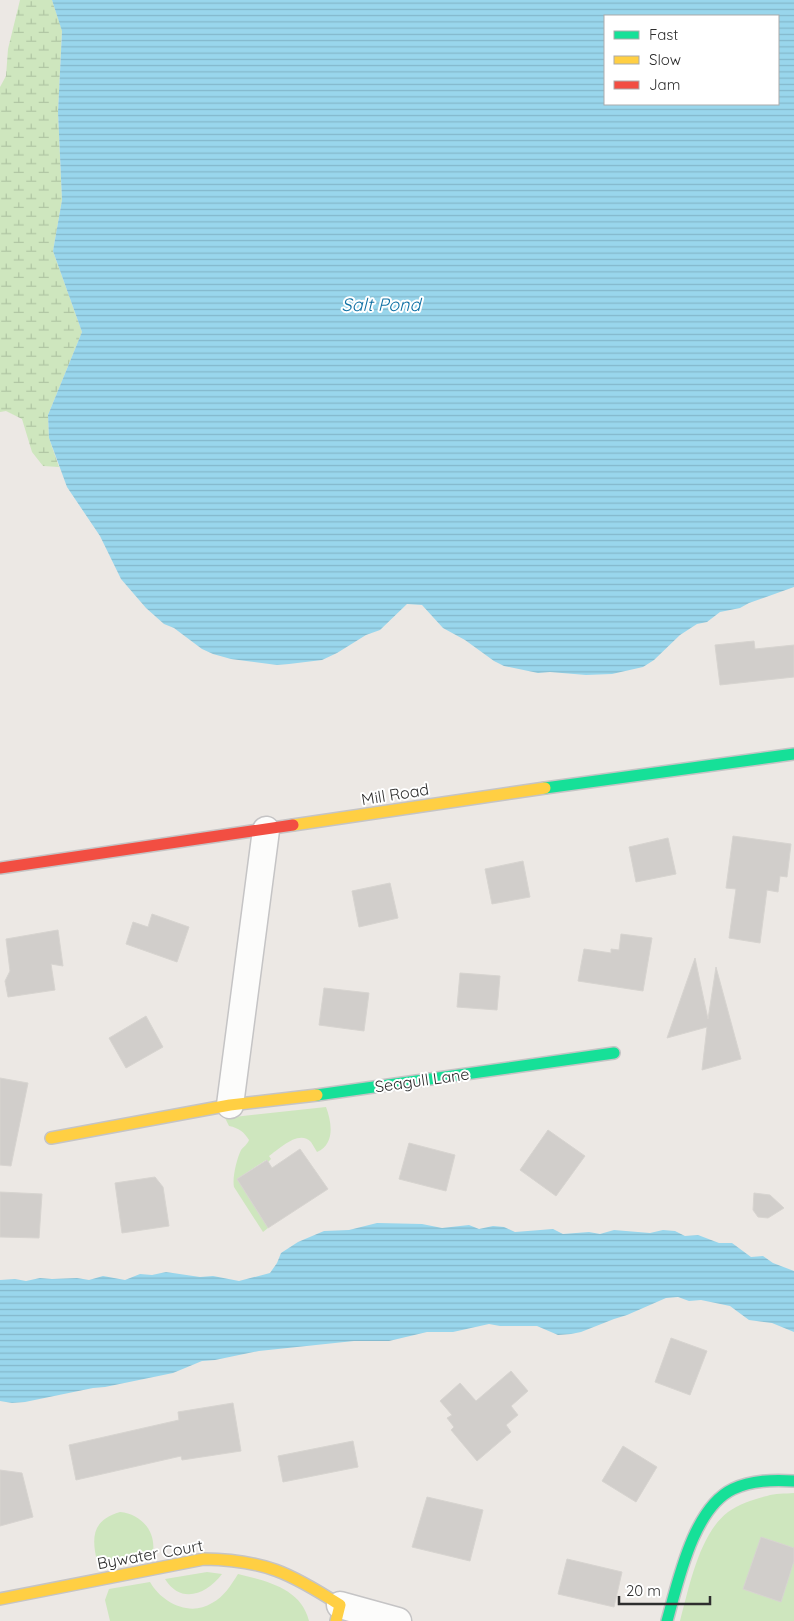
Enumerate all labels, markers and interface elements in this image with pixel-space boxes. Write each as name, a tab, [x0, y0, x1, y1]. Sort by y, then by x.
legend	[604, 15, 779, 105]
text: Fast	[649, 25, 678, 44]
text: Slow	[649, 50, 681, 69]
text: Jam	[649, 75, 680, 94]
water label: Salt Pond	[342, 293, 423, 316]
street label: Mill Road	[360, 779, 430, 809]
street label: Seagull Lane	[374, 1063, 470, 1097]
street label: Bywater Court	[96, 1535, 204, 1573]
scale bar	[619, 1574, 710, 1606]
text: 20 m	[626, 1581, 661, 1600]

